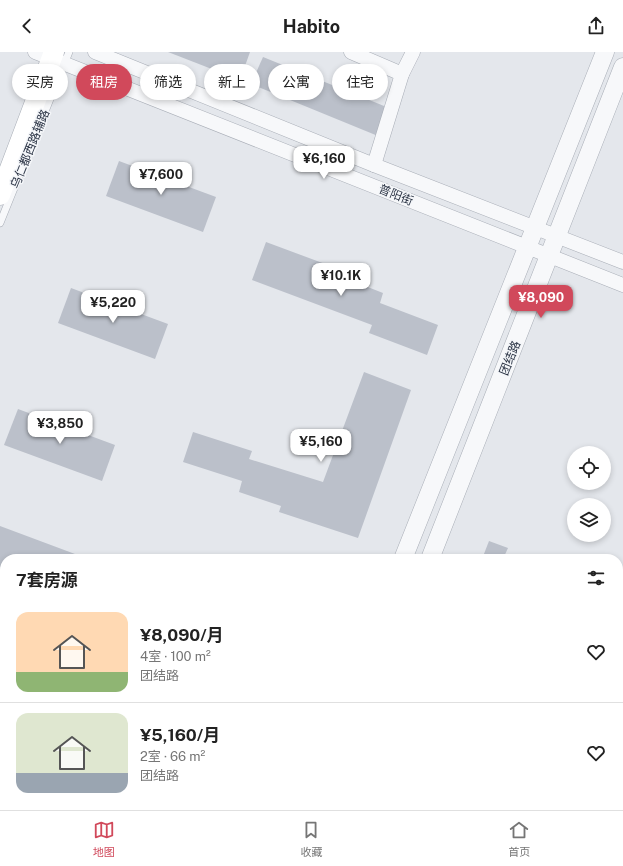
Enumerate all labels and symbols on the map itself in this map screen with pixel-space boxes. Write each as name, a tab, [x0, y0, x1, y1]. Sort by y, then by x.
street label: 乌仁都西路辅路	[8, 107, 52, 191]
pin: ¥6,160	[291, 146, 357, 180]
pin: ¥7,600	[128, 162, 194, 196]
street label: 普阳街	[377, 182, 415, 208]
pin: ¥10.1K	[308, 263, 374, 297]
pin: ¥8,090	[508, 285, 574, 319]
pin: ¥5,220	[80, 290, 146, 324]
street label: 团结路	[497, 339, 523, 377]
pin: ¥3,850	[27, 411, 93, 445]
pin: ¥5,160	[288, 429, 354, 463]

